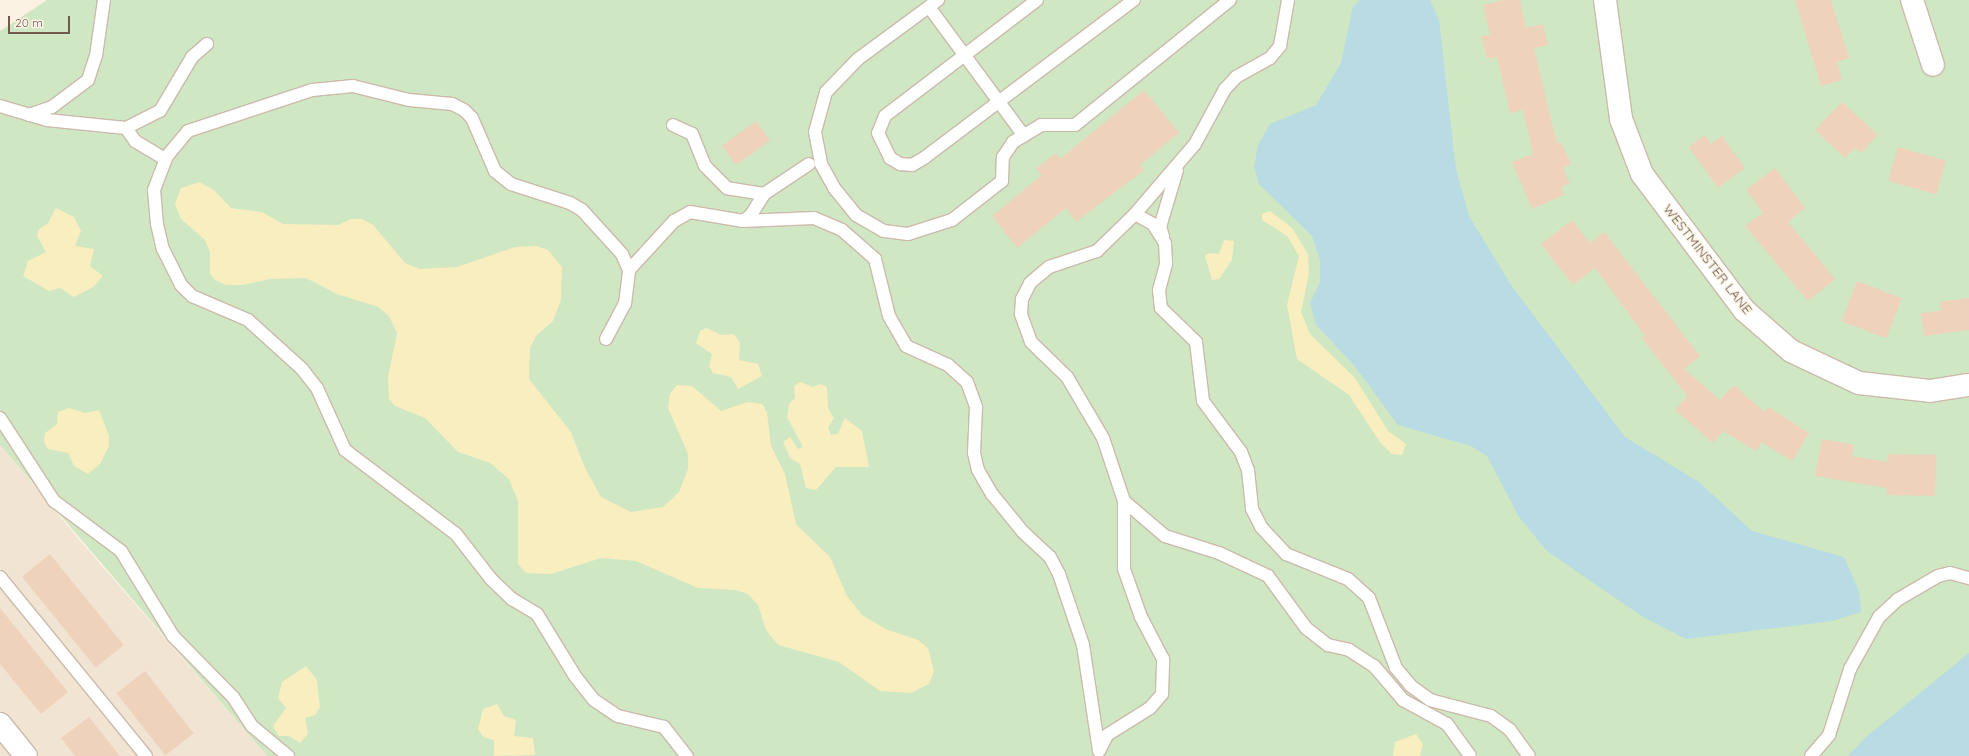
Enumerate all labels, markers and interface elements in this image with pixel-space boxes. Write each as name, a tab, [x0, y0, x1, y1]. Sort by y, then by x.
scale bar	[10, 8, 72, 34]
text: 20 m	[15, 15, 43, 30]
street label: WESTMINSTER LANE	[1660, 201, 1756, 317]

